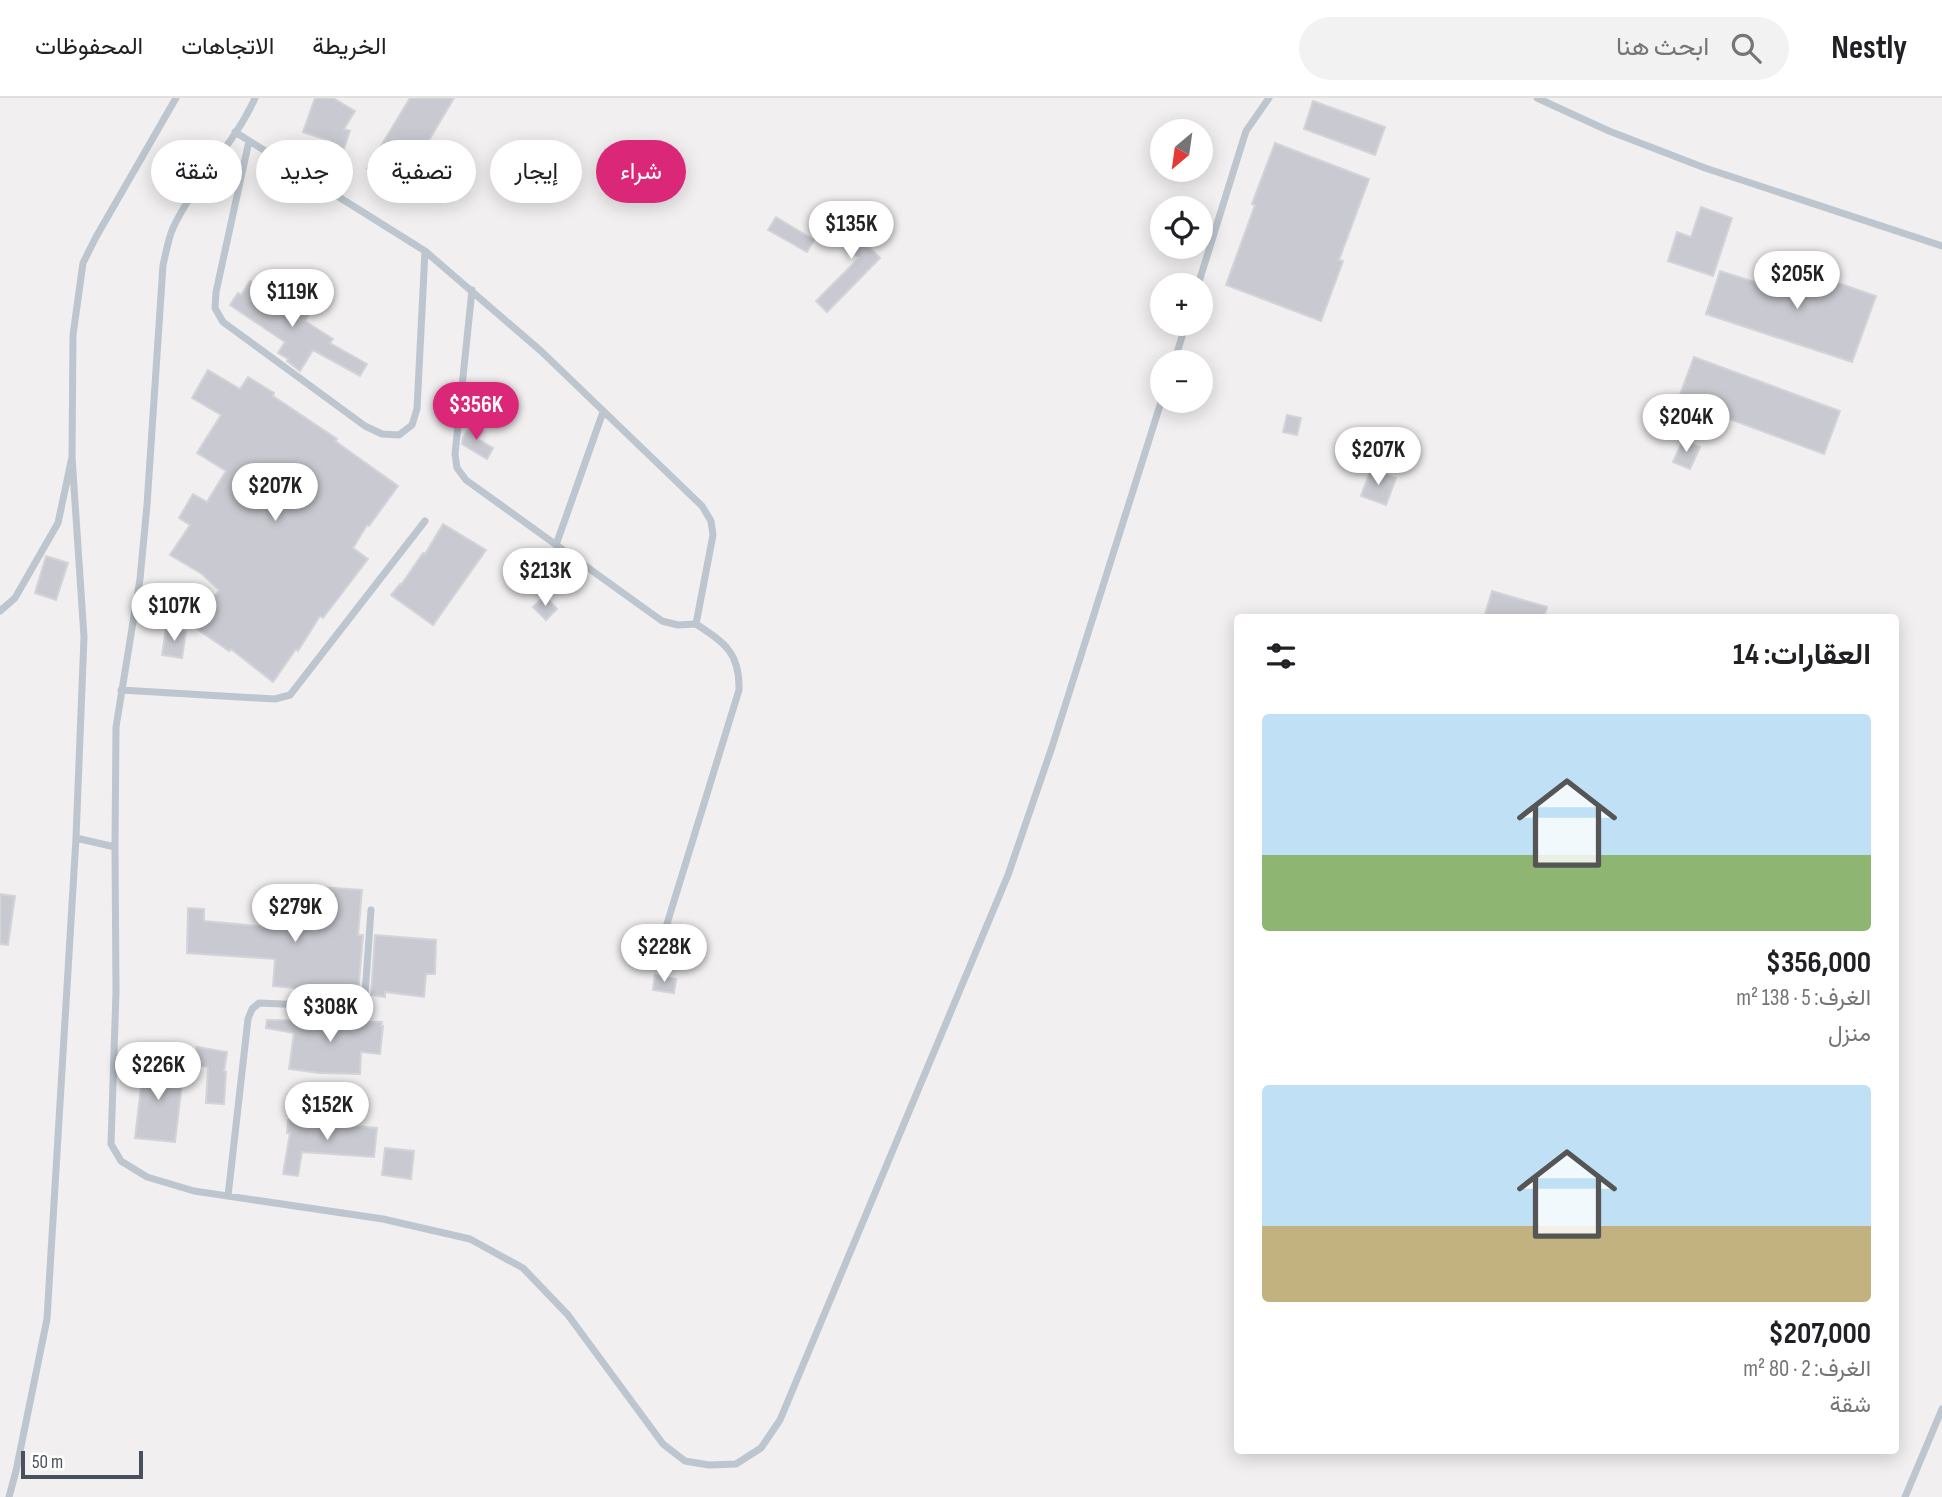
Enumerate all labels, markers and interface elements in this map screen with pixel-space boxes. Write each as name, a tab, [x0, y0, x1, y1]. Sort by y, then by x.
search box	[1299, 17, 1789, 80]
text: Nestly	[1831, 28, 1907, 68]
icon: search	[1727, 29, 1765, 67]
text: المحفوظات	[35, 32, 143, 61]
text: الاتجاهات	[181, 32, 274, 61]
text: الخريطة	[312, 32, 387, 61]
text: ابحث هنا	[1616, 32, 1709, 63]
north arrow	[1150, 119, 1213, 182]
map controls	[1150, 119, 1213, 413]
chip: شقة	[151, 140, 242, 203]
chip: جديد	[256, 140, 353, 203]
chip: تصفية	[367, 140, 476, 203]
chip: إيجار	[490, 140, 582, 203]
chip: شراء	[596, 140, 686, 203]
button: locate	[1150, 196, 1213, 259]
pin: $135K	[802, 202, 900, 261]
text: $135K	[825, 210, 877, 238]
pin: $205K	[1748, 252, 1846, 311]
text: $205K	[1770, 260, 1824, 288]
pin: $119K	[243, 270, 341, 329]
button: +	[1150, 273, 1213, 336]
text: $119K	[266, 278, 318, 306]
button: −	[1150, 350, 1213, 413]
pin: $356K	[427, 382, 525, 442]
text: $356K	[449, 391, 503, 419]
pin: $204K	[1637, 394, 1735, 454]
text: $204K	[1659, 403, 1713, 431]
pin: $207K	[1329, 428, 1427, 487]
text: $207K	[1351, 436, 1405, 464]
pin: $207K	[226, 464, 324, 523]
text: $207K	[248, 472, 302, 500]
pin: $213K	[496, 548, 594, 608]
text: $213K	[519, 557, 571, 585]
pin: $107K	[125, 584, 223, 643]
text: $107K	[147, 592, 201, 620]
icon: filters	[1262, 637, 1300, 675]
text: العقارات: 14	[1733, 637, 1871, 673]
icon: home	[1504, 760, 1630, 886]
pin: $279K	[246, 884, 344, 944]
text: $279K	[268, 893, 322, 921]
pin: $228K	[615, 924, 713, 984]
text: $228K	[637, 933, 691, 961]
text: $356,000	[1766, 945, 1871, 981]
pin: $308K	[281, 984, 379, 1044]
text: الغرف: 5 · 138 m²	[1736, 984, 1871, 1012]
text: $308K	[302, 993, 358, 1021]
text: منزل	[1828, 1020, 1871, 1048]
pin: $226K	[109, 1042, 207, 1102]
text: $226K	[131, 1051, 185, 1079]
pin: $152K	[278, 1082, 376, 1142]
text: $152K	[301, 1091, 353, 1119]
icon: home	[1504, 1131, 1630, 1257]
text: $207,000	[1769, 1316, 1871, 1352]
text: الغرف: 2 · 80 m²	[1743, 1355, 1871, 1383]
text: شقة	[1829, 1391, 1871, 1419]
scale bar	[21, 1448, 144, 1480]
text: 50 m	[32, 1451, 63, 1474]

